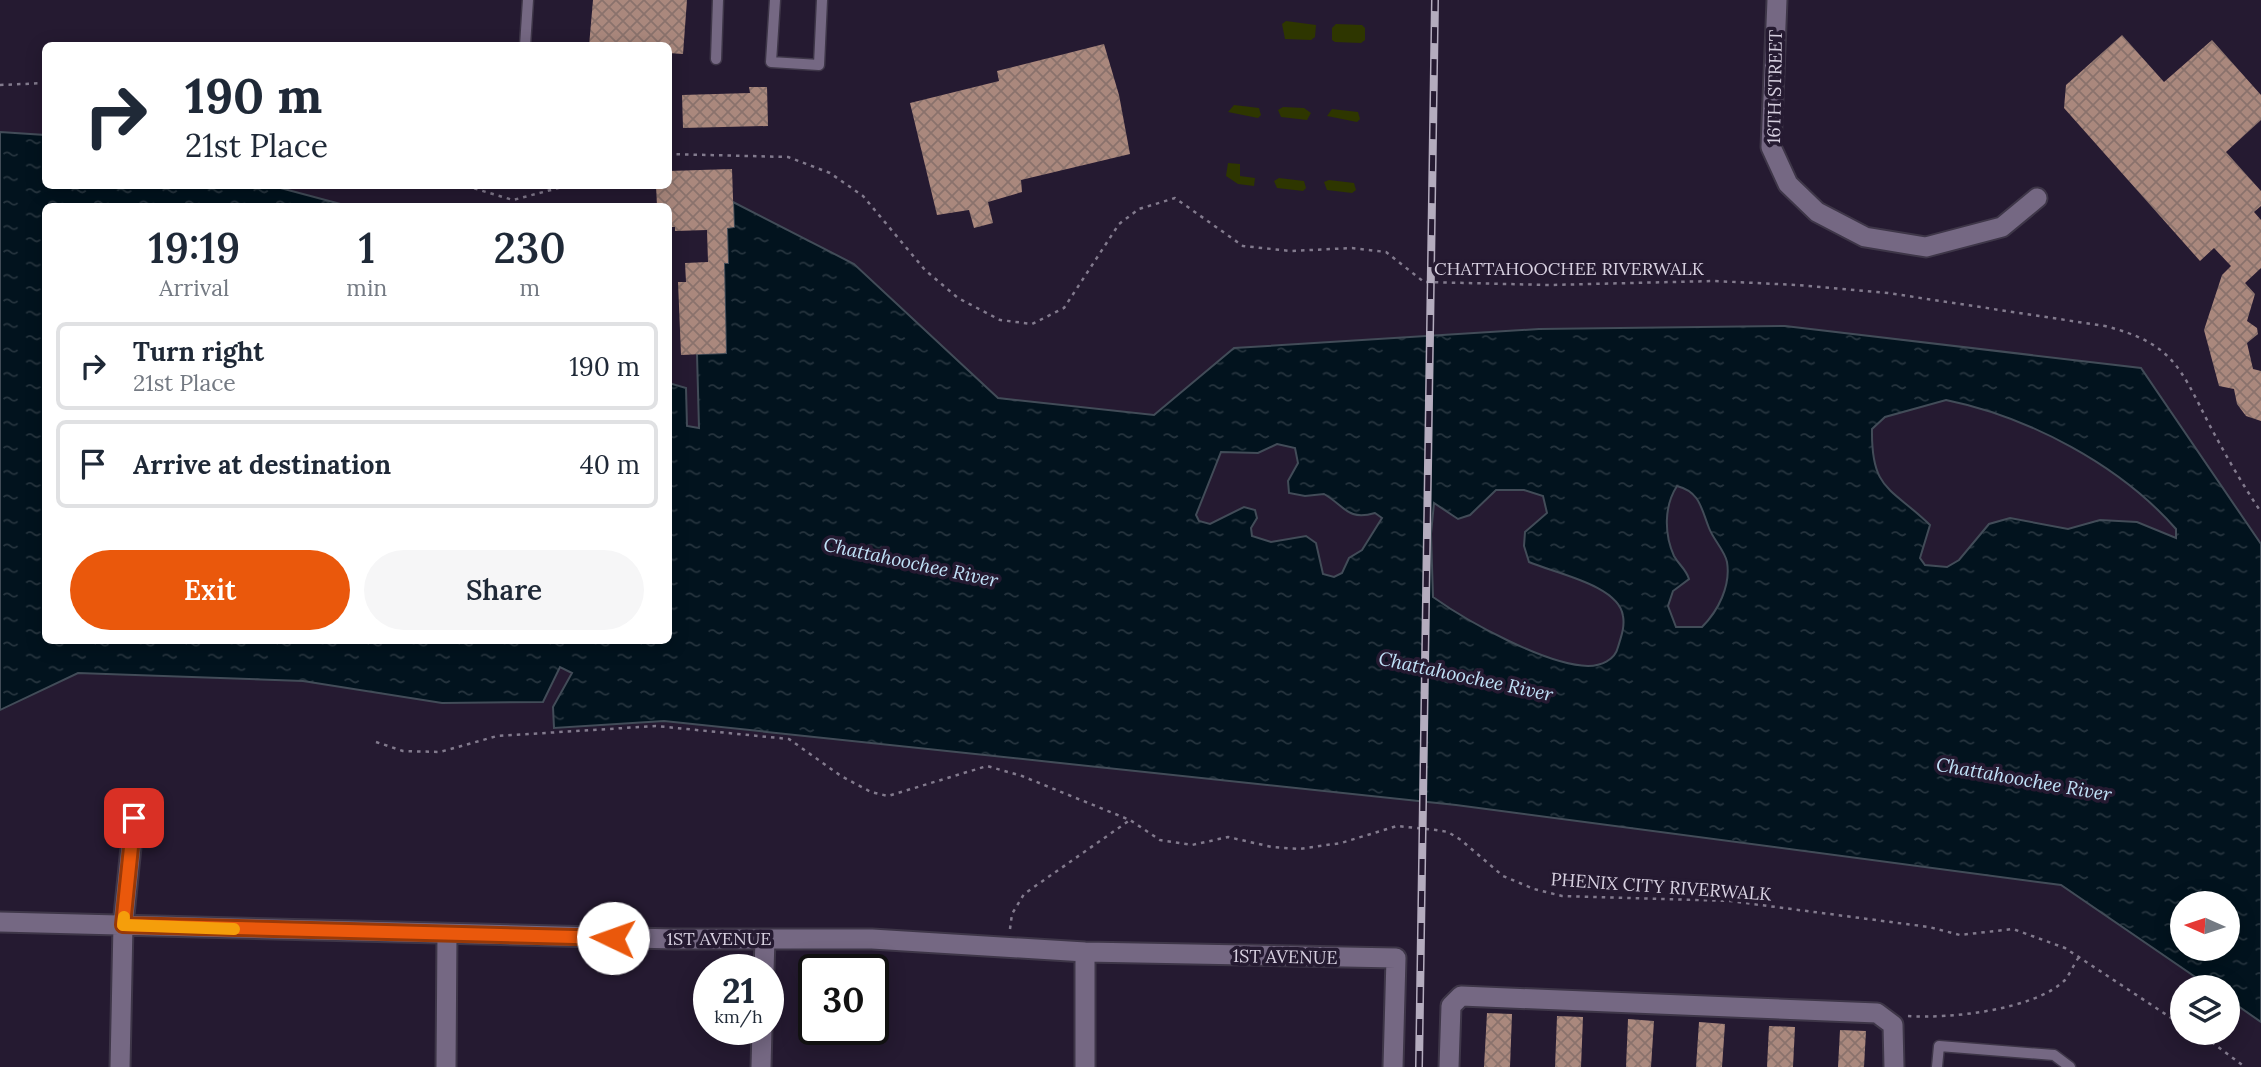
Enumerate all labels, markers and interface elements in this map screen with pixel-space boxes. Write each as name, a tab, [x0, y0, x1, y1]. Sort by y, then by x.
street label: 16TH STREET	[1762, 29, 1787, 144]
text: 190 m	[185, 64, 322, 126]
icon: right	[70, 70, 161, 161]
text: 21st Place	[185, 125, 328, 166]
text: 19:19	[148, 221, 240, 275]
text: 1	[359, 221, 375, 275]
text: 230	[494, 221, 566, 275]
street label: CHATTAHOOCHEE RIVERWALK	[1434, 257, 1705, 280]
text: Arrival	[159, 273, 229, 302]
text: min	[346, 273, 387, 302]
text: m	[519, 273, 540, 302]
text: Turn right	[133, 335, 264, 368]
icon: right	[74, 347, 112, 385]
text: 190 m	[569, 350, 640, 383]
text: 21st Place	[133, 368, 236, 397]
icon: arrive	[74, 445, 112, 483]
text: Arrive at destination	[133, 448, 391, 481]
text: 40 m	[580, 448, 640, 481]
water label: Chattahoochee River	[821, 532, 1001, 592]
button: Exit	[70, 550, 350, 630]
button: Share	[364, 550, 644, 630]
water label: Chattahoochee River	[1376, 646, 1556, 706]
water label: Chattahoochee River	[1934, 752, 2114, 806]
pin	[104, 788, 164, 848]
icon: arrive	[115, 799, 153, 837]
street label: PHENIX CITY RIVERWALK	[1550, 867, 1773, 906]
north arrow	[2170, 891, 2240, 961]
map controls	[2170, 891, 2240, 1045]
position arrow	[576, 901, 650, 975]
street label: 1ST AVENUE	[667, 927, 771, 950]
street label: 1ST AVENUE	[1232, 944, 1338, 969]
speed limit sign: 30	[798, 954, 889, 1045]
text: 21	[722, 968, 755, 1013]
button: layers	[2170, 975, 2240, 1045]
text: km/h	[714, 1005, 763, 1028]

